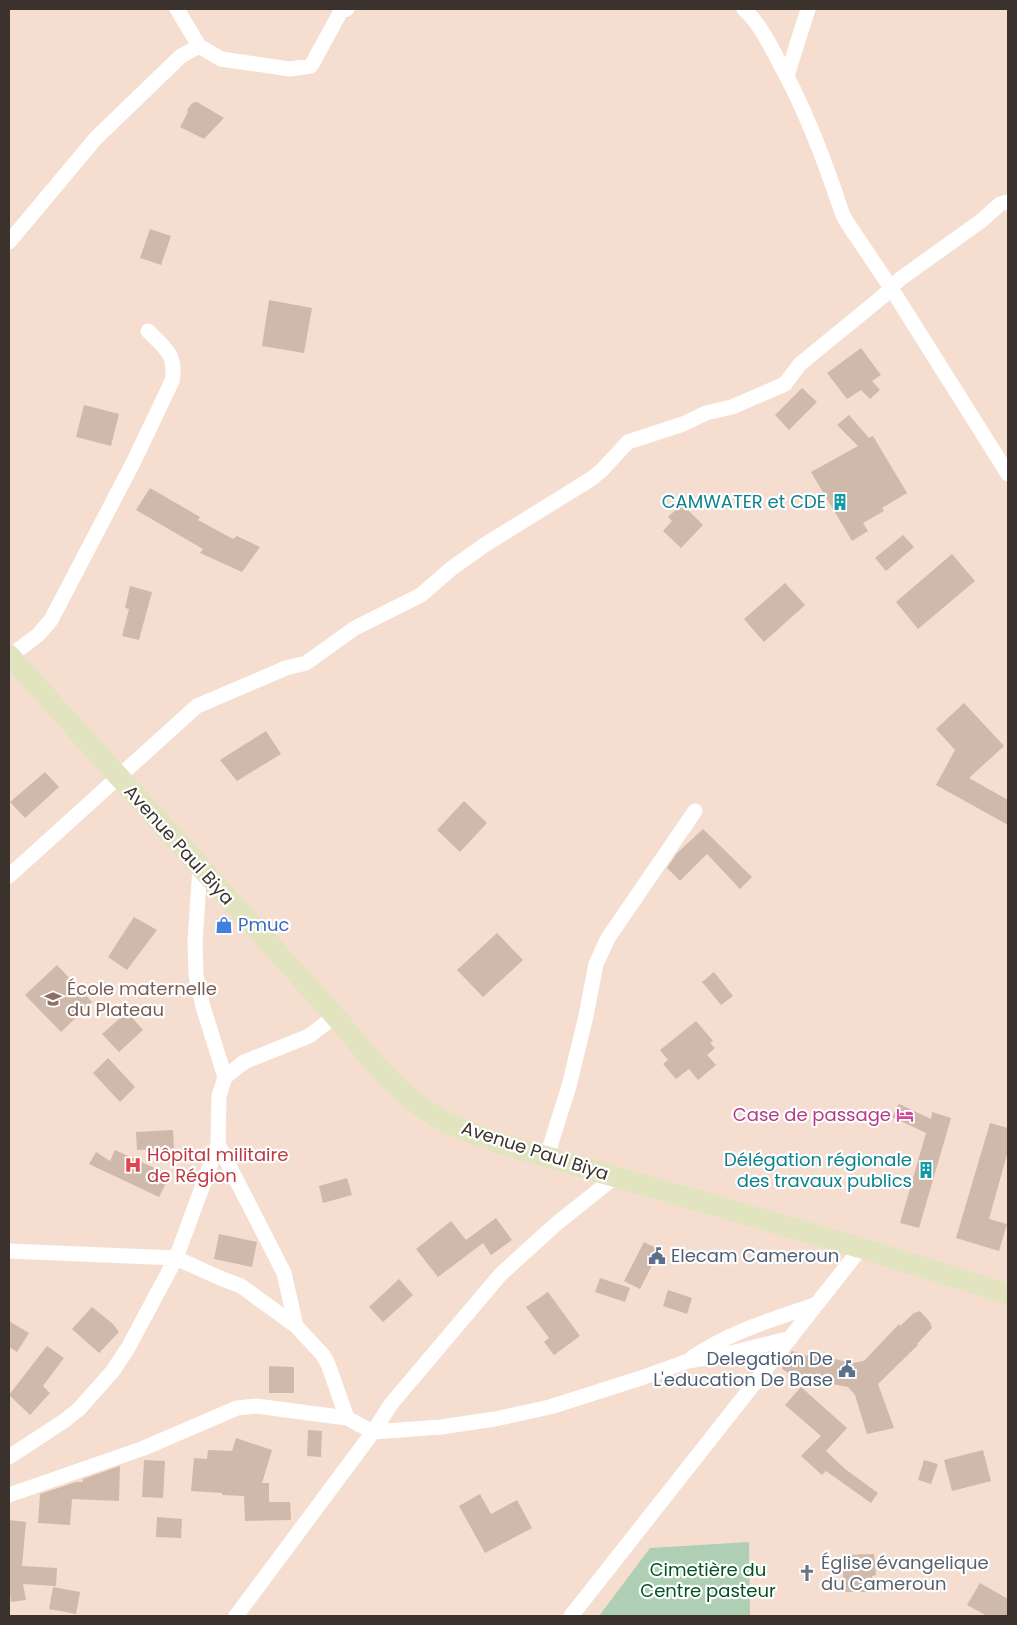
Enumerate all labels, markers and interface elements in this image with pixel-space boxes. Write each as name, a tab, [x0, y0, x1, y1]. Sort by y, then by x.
place label: CAMWATER et CDE	[662, 489, 826, 514]
building icon: CAMWATER et CDE	[830, 492, 850, 512]
street label: Avenue Paul Biya	[119, 779, 240, 910]
place label: Pmuc	[238, 912, 289, 937]
shop icon: Pmuc	[214, 915, 234, 935]
place label: École maternelle du Plateau	[67, 976, 217, 1022]
school or university icon: École maternelle du Plateau	[43, 989, 63, 1009]
place label: Case de passage	[733, 1102, 891, 1127]
hotel icon: Case de passage	[895, 1105, 915, 1125]
street label: Avenue Paul Biya	[458, 1115, 612, 1186]
place label: Hôpital militaire de Région	[147, 1142, 288, 1188]
place label: Délégation régionale des travaux publics	[724, 1147, 912, 1193]
hospital icon: Hôpital militaire de Région	[123, 1155, 143, 1175]
building icon: Délégation régionale des travaux publics	[916, 1160, 936, 1180]
place label: Elecam Cameroun	[671, 1243, 839, 1268]
public building icon: Elecam Cameroun	[647, 1246, 667, 1266]
place label: Delegation De L'education De Base	[653, 1346, 833, 1392]
public building icon: Delegation De L'education De Base	[837, 1359, 857, 1379]
place label: Église évangelique du Cameroun	[821, 1550, 989, 1596]
park label: Cimetière du Centre pasteur	[640, 1557, 776, 1603]
church icon: Église évangelique du Cameroun	[797, 1563, 817, 1583]

